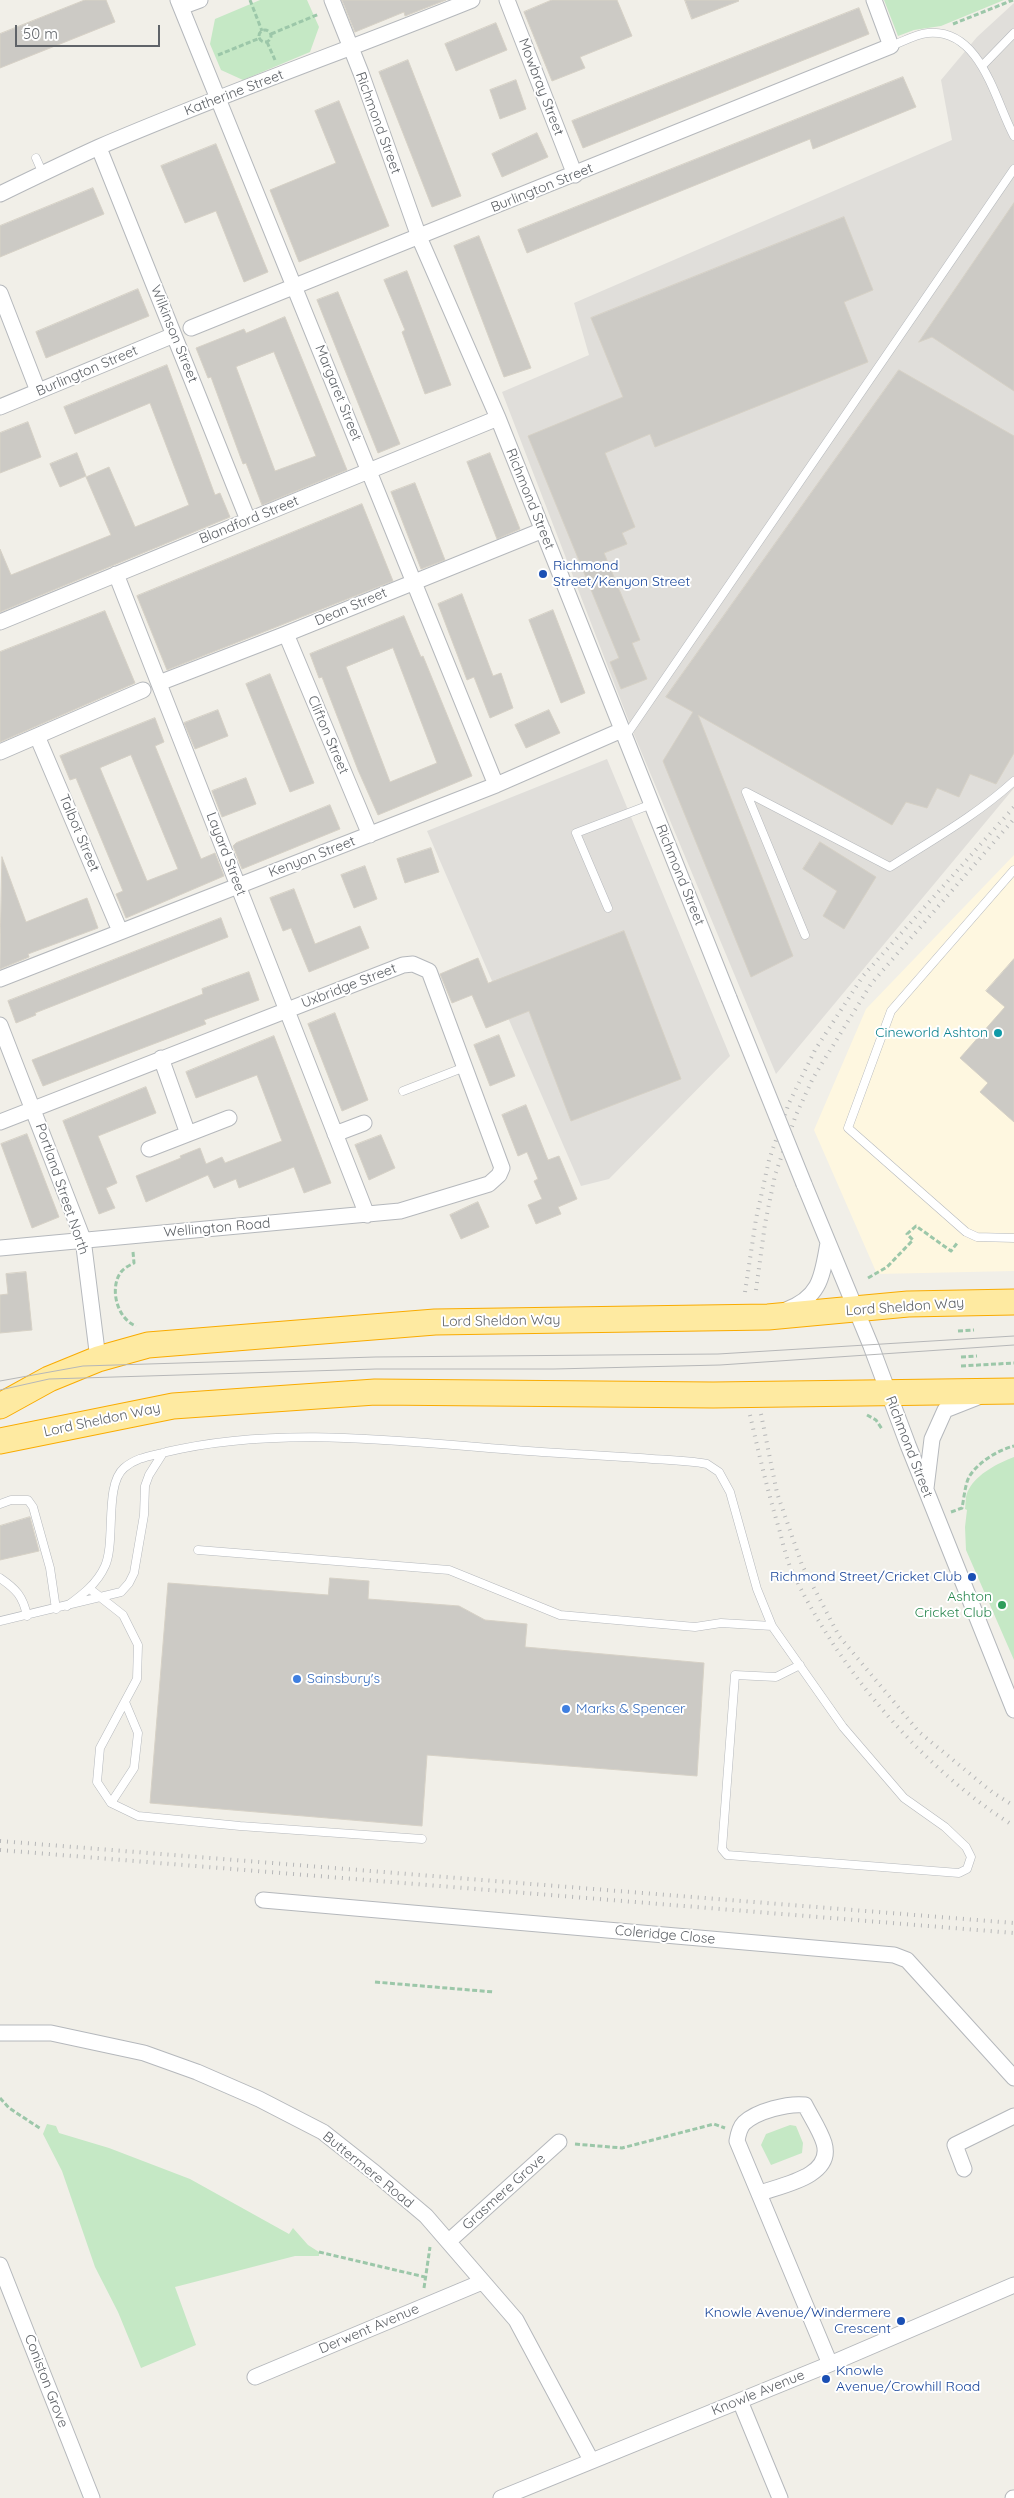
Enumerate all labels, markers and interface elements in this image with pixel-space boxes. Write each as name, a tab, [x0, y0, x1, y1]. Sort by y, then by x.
scale bar	[18, 15, 162, 47]
text: 50 m	[23, 24, 58, 43]
street label: Mowbray Street	[515, 36, 567, 138]
street label: Katherine Street	[182, 66, 286, 120]
street label: Richmond Street	[352, 70, 404, 176]
street label: Burlington Street	[488, 160, 596, 216]
street label: Wilkinson Street	[147, 283, 201, 385]
street label: Burlington Street	[34, 342, 140, 400]
street label: Margaret Street	[311, 342, 365, 444]
street label: Richmond Street	[502, 446, 558, 552]
street label: Blandford Street	[197, 492, 301, 548]
place label: Richmond Street/Kenyon Street	[553, 558, 690, 590]
marker: Richmond Street/Kenyon Street	[537, 568, 549, 580]
street label: Dean Street	[312, 584, 390, 630]
street label: Clifton Street	[304, 693, 352, 777]
street label: Talbot Street	[55, 792, 103, 874]
street label: Layard Street	[202, 810, 250, 898]
street label: Richmond Street	[652, 822, 708, 928]
street label: Kenyon Street	[266, 833, 358, 881]
street label: Uxbridge Street	[299, 960, 399, 1012]
place label: Cineworld Ashton	[875, 1025, 988, 1041]
marker: Cineworld Ashton	[992, 1027, 1004, 1039]
street label: Portland Street North	[32, 1121, 92, 1257]
street label: Wellington Road	[163, 1215, 271, 1241]
street label: Lord Sheldon Way	[845, 1294, 965, 1320]
street label: Lord Sheldon Way	[441, 1312, 561, 1330]
street label: Richmond Street	[882, 1394, 936, 1500]
street label: Lord Sheldon Way	[42, 1399, 162, 1441]
place label: Richmond Street/Cricket Club	[770, 1569, 962, 1585]
marker: Richmond Street/Cricket Club	[966, 1571, 978, 1583]
place label: Ashton Cricket Club	[915, 1589, 992, 1621]
marker: Ashton Cricket Club	[996, 1599, 1008, 1611]
place label: Sainsbury's	[307, 1671, 380, 1687]
marker: Sainsbury's	[291, 1673, 303, 1685]
place label: Marks & Spencer	[576, 1701, 685, 1717]
marker: Marks & Spencer	[560, 1703, 572, 1715]
street label: Coleridge Close	[614, 1922, 716, 1948]
street label: Buttermere Road	[319, 2128, 417, 2212]
street label: Grasmere Grove	[459, 2150, 549, 2234]
street label: Derwent Avenue	[316, 2300, 422, 2358]
place label: Knowle Avenue/Windermere Crescent	[705, 2305, 891, 2338]
marker: Knowle Avenue/Windermere Crescent	[895, 2315, 907, 2327]
street label: Coniston Grove	[20, 2332, 72, 2430]
place label: Knowle Avenue/Crowhill Road	[836, 2363, 980, 2396]
street label: Knowle Avenue	[709, 2367, 807, 2419]
marker: Knowle Avenue/Crowhill Road	[820, 2373, 832, 2385]

